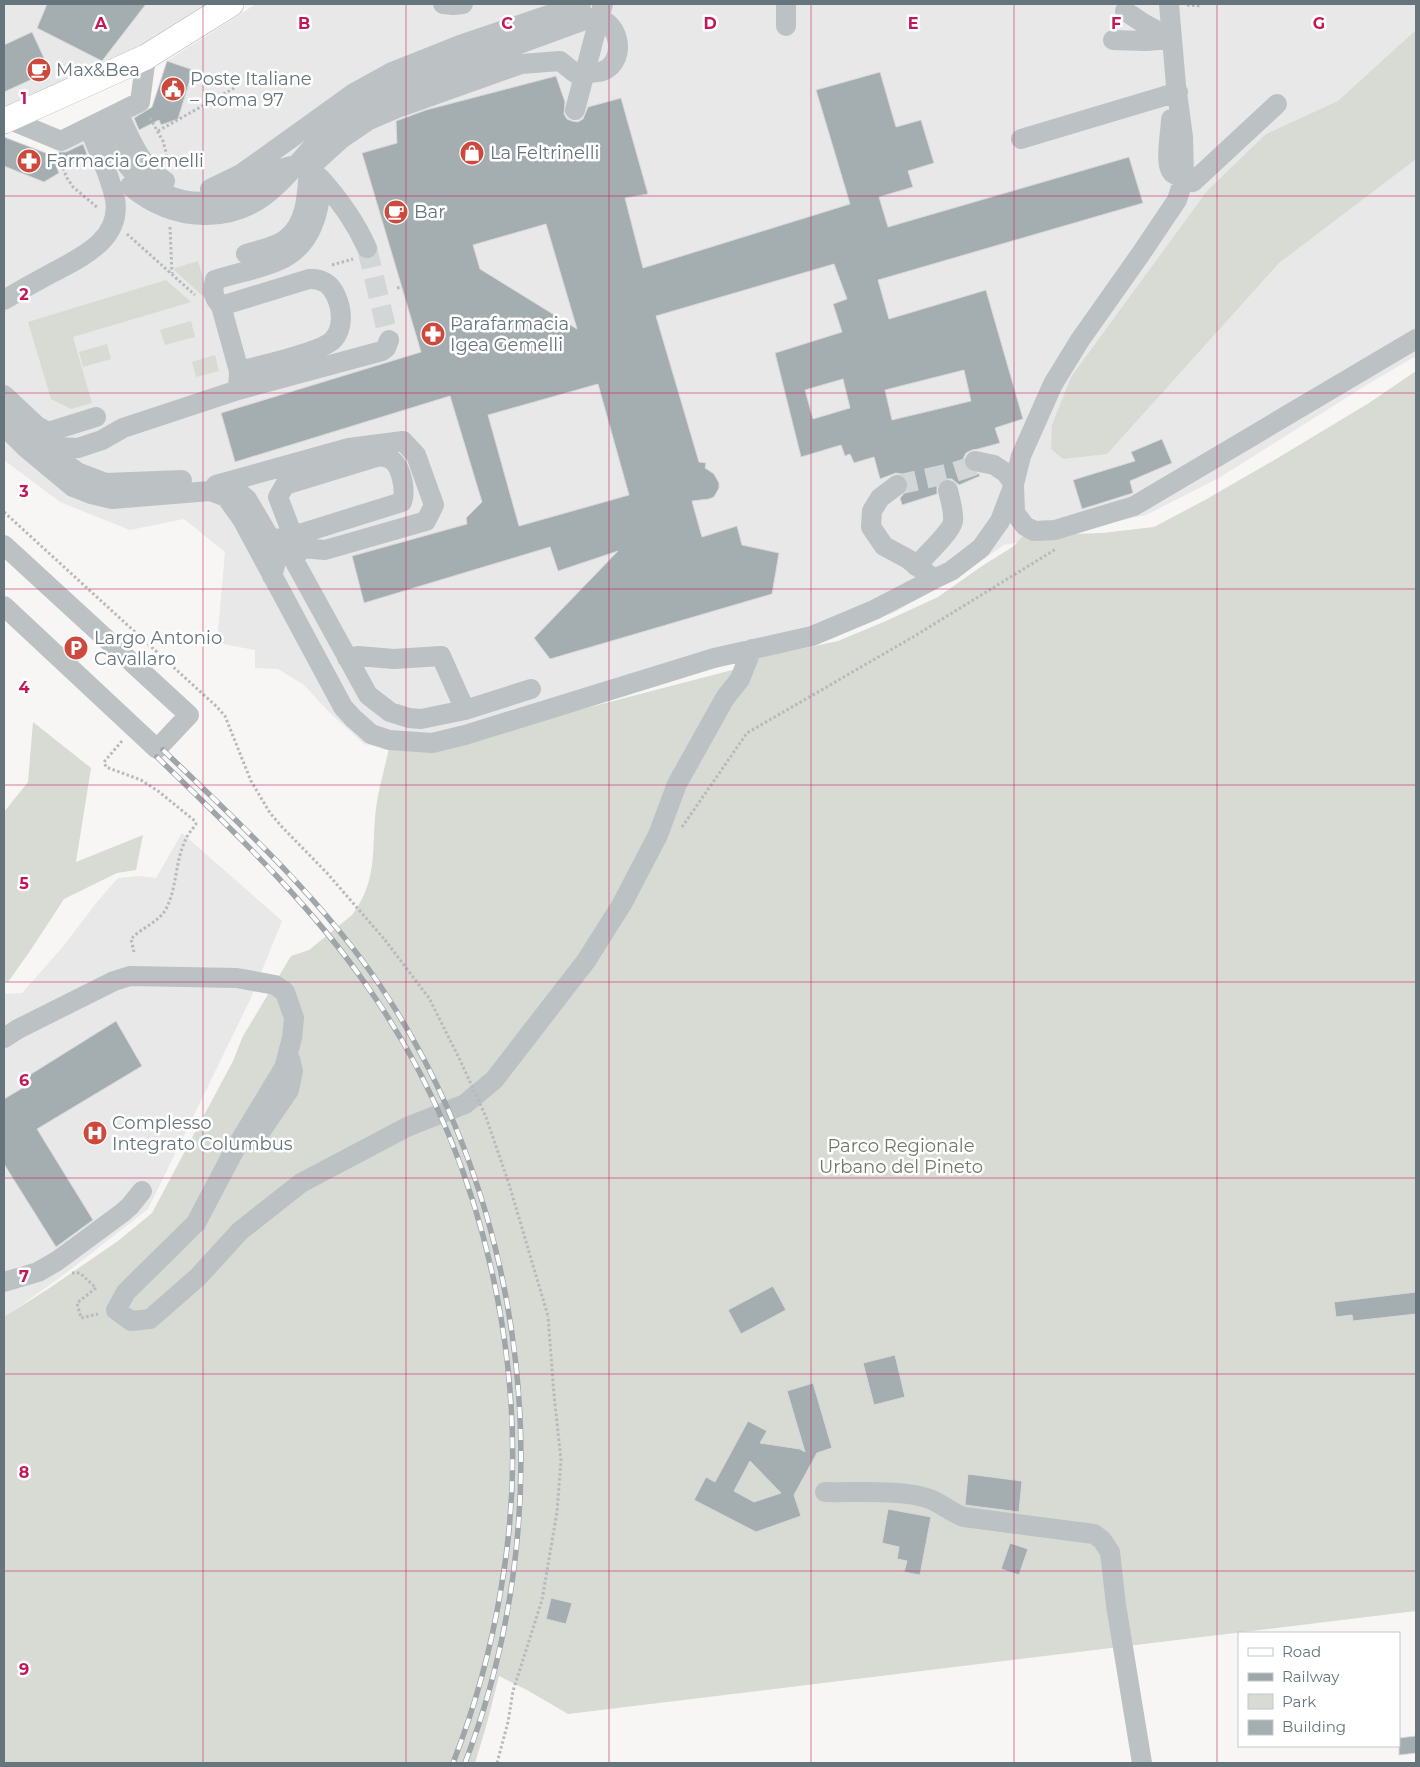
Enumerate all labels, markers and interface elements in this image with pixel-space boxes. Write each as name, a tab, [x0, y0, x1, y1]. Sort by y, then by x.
text: A	[94, 14, 108, 33]
text: B	[298, 14, 310, 33]
text: C	[501, 14, 513, 33]
text: D	[703, 14, 717, 33]
text: E	[908, 14, 918, 33]
text: F	[1111, 14, 1121, 33]
text: G	[1313, 14, 1325, 33]
cafe icon: Max&Bea	[26, 57, 52, 83]
place label: Max&Bea	[56, 59, 140, 81]
place label: Poste Italiane – Roma 97	[190, 68, 312, 111]
public building icon: Poste Italiane – Roma 97	[160, 76, 186, 102]
text: 1	[21, 89, 27, 108]
shop icon: La Feltrinelli	[459, 140, 485, 166]
place label: La Feltrinelli	[490, 142, 599, 164]
pharmacy icon: Farmacia Gemelli	[16, 148, 42, 174]
place label: Farmacia Gemelli	[46, 150, 204, 172]
cafe icon: Bar	[383, 199, 409, 225]
place label: Bar	[414, 201, 445, 223]
text: 2	[19, 285, 29, 304]
place label: Parafarmacia Igea Gemelli	[450, 313, 569, 356]
pharmacy icon: Parafarmacia Igea Gemelli	[420, 321, 446, 347]
text: 3	[18, 482, 29, 501]
place label: Largo Antonio Cavallaro	[94, 627, 222, 670]
parking icon: Largo Antonio Cavallaro	[63, 635, 89, 661]
text: 4	[18, 678, 30, 697]
text: 5	[19, 874, 29, 893]
text: 6	[19, 1071, 29, 1090]
place label: Complesso Integrato Columbus	[112, 1112, 293, 1155]
hospital icon: Complesso Integrato Columbus	[82, 1120, 108, 1146]
park label: Parco Regionale Urbano del Pineto	[819, 1135, 983, 1178]
text: 7	[19, 1267, 29, 1286]
text: 8	[19, 1463, 29, 1482]
legend	[1238, 1632, 1400, 1747]
text: Road	[1282, 1642, 1321, 1661]
text: 9	[19, 1660, 29, 1679]
text: Railway	[1282, 1667, 1340, 1686]
text: Park	[1282, 1692, 1316, 1711]
text: Building	[1282, 1717, 1346, 1736]

